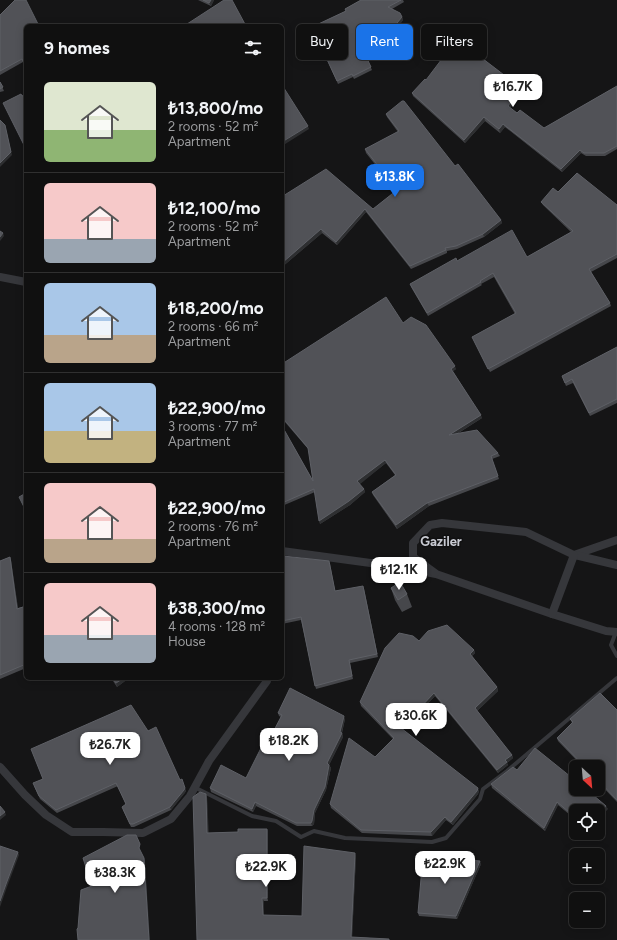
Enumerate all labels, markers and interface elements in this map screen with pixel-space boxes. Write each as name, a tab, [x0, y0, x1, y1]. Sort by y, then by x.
chip: Buy	[296, 24, 348, 60]
chip: Rent	[356, 24, 413, 60]
chip: Filters	[421, 24, 487, 60]
icon: filters	[242, 37, 264, 59]
text: 9 homes	[44, 38, 110, 58]
pin: ₺16.7K	[480, 74, 546, 108]
text: ₺16.7K	[493, 79, 533, 94]
icon: home	[76, 98, 124, 146]
text: ₺13,800/mo	[168, 98, 263, 118]
text: 2 rooms · 52 m²	[168, 119, 259, 134]
text: Apartment	[168, 134, 231, 149]
pin: ₺13.8K	[362, 164, 428, 198]
text: ₺13.8K	[375, 169, 415, 184]
text: ₺12,100/mo	[168, 198, 260, 218]
icon: home	[76, 199, 124, 247]
text: 2 rooms · 52 m²	[168, 219, 259, 234]
text: Apartment	[168, 234, 231, 249]
text: ₺18,200/mo	[168, 298, 264, 318]
icon: home	[76, 299, 124, 347]
text: 2 rooms · 66 m²	[168, 319, 258, 334]
text: Apartment	[168, 334, 231, 349]
text: ₺22,900/mo	[168, 398, 266, 418]
icon: home	[76, 399, 124, 447]
text: 3 rooms · 77 m²	[168, 419, 258, 434]
text: Apartment	[168, 434, 231, 449]
text: ₺22,900/mo	[168, 498, 266, 518]
icon: home	[76, 499, 124, 547]
text: 2 rooms · 76 m²	[168, 519, 258, 534]
text: Apartment	[168, 534, 231, 549]
district label: Gaziler	[420, 534, 462, 549]
pin: ₺12.1K	[366, 557, 432, 591]
text: ₺12.1K	[380, 562, 418, 577]
text: ₺38,300/mo	[168, 598, 265, 618]
icon: home	[76, 599, 124, 647]
text: 4 rooms · 128 m²	[168, 619, 265, 634]
text: House	[168, 634, 206, 649]
pin: ₺30.6K	[383, 703, 449, 737]
text: ₺30.6K	[395, 708, 437, 723]
pin: ₺18.2K	[256, 728, 322, 762]
pin: ₺26.7K	[77, 732, 143, 766]
text: ₺18.2K	[269, 733, 309, 748]
text: ₺26.7K	[89, 737, 131, 752]
north arrow	[569, 760, 605, 796]
map controls	[569, 760, 605, 928]
button: locate	[569, 804, 605, 840]
button: +	[569, 848, 605, 884]
pin: ₺22.9K	[412, 851, 478, 885]
pin: ₺22.9K	[233, 854, 299, 888]
text: ₺22.9K	[424, 856, 466, 871]
text: ₺22.9K	[245, 859, 287, 874]
pin: ₺38.3K	[82, 860, 148, 894]
text: ₺38.3K	[94, 865, 136, 880]
button: −	[569, 892, 605, 928]

